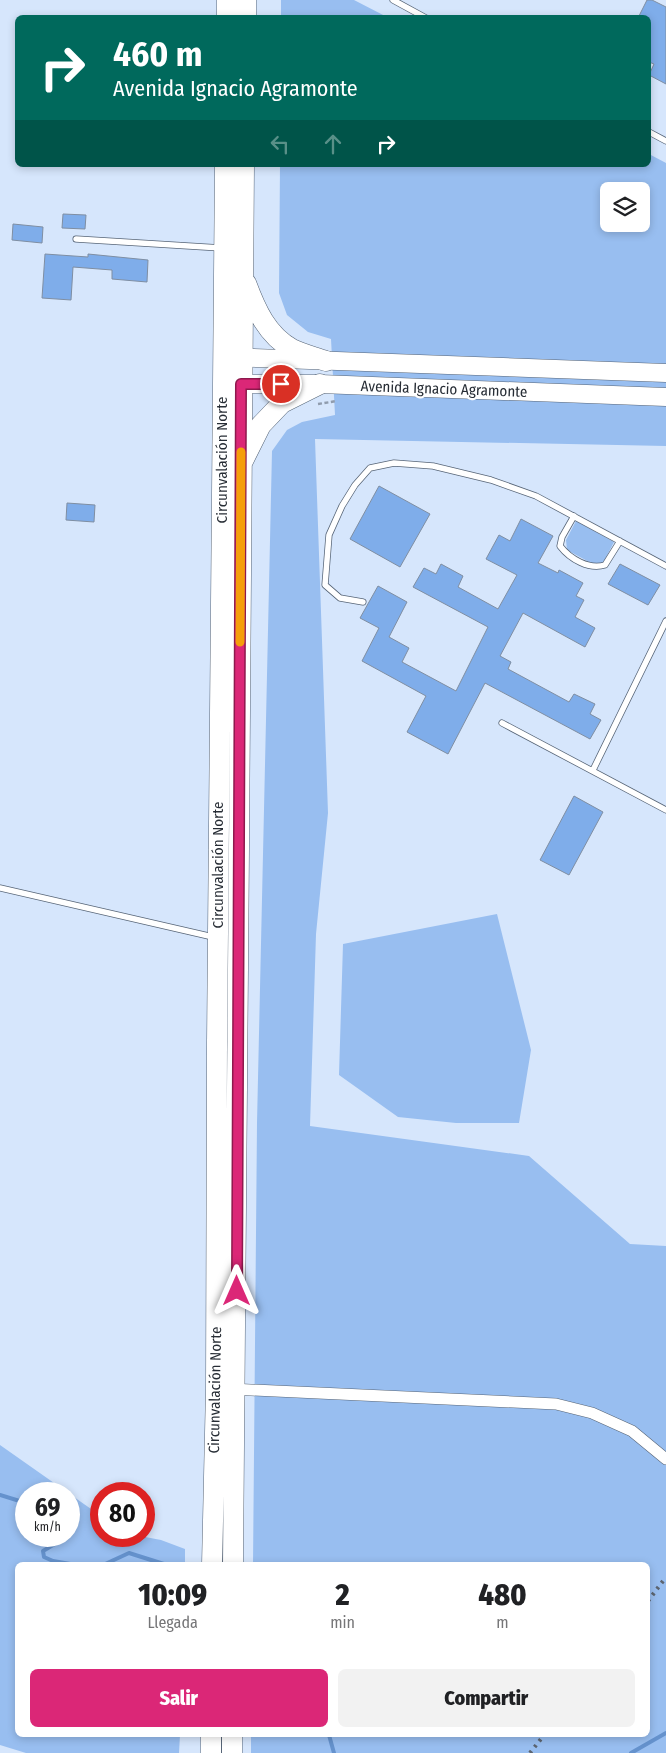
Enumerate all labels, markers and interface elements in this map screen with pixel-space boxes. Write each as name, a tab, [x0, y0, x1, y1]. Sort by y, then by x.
text: 460 m	[113, 33, 202, 75]
icon: right	[30, 35, 95, 100]
text: Avenida Ignacio Agramonte	[113, 75, 358, 102]
icon: left	[266, 130, 294, 158]
icon: ahead	[319, 130, 347, 158]
icon: right	[372, 130, 400, 158]
map controls	[600, 182, 650, 232]
button: layers	[600, 182, 650, 232]
pin	[260, 363, 302, 405]
icon: arrive	[267, 370, 295, 398]
street label: Avenida Ignacio Agramonte	[360, 377, 528, 401]
street label: Circunvalación Norte	[213, 397, 231, 523]
street label: Circunvalación Norte	[209, 802, 227, 928]
position arrow	[210, 1264, 262, 1316]
street label: Circunvalación Norte	[205, 1326, 225, 1454]
speed limit sign: 80	[90, 1482, 155, 1547]
text: 69	[35, 1493, 60, 1523]
text: km/h	[34, 1520, 61, 1534]
text: 10:09	[138, 1577, 207, 1613]
text: 2	[336, 1577, 350, 1613]
text: 480	[478, 1577, 527, 1613]
text: Llegada	[147, 1613, 198, 1632]
text: min	[330, 1613, 355, 1632]
text: m	[496, 1613, 509, 1632]
button: Salir	[30, 1669, 328, 1727]
button: Compartir	[338, 1669, 635, 1727]

